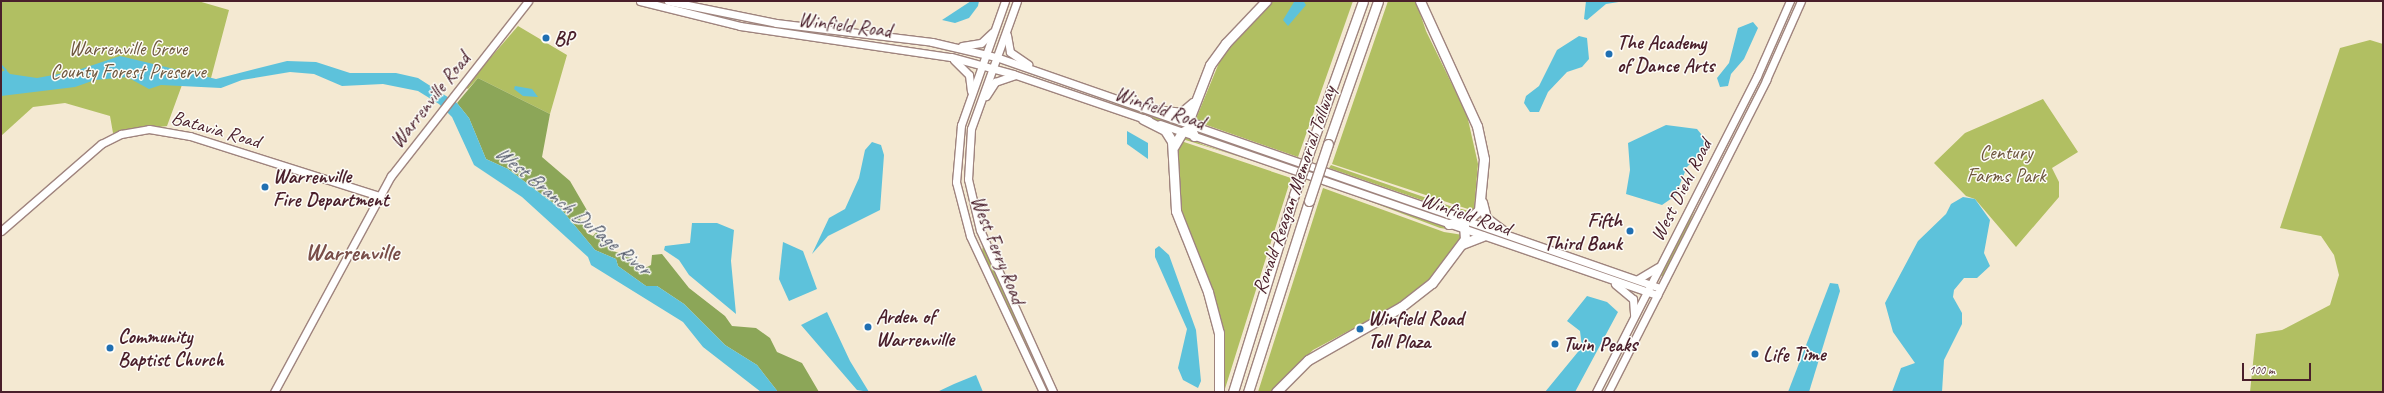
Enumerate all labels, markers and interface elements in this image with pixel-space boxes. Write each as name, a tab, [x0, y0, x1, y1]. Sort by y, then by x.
street label: Winfield Road	[797, 7, 893, 43]
place label: BP	[554, 26, 574, 50]
place label: The Academy of Dance Arts	[1617, 30, 1714, 77]
marker: BP	[541, 33, 551, 43]
park label: Warrenville Grove County Forest Preserve	[50, 36, 206, 83]
street label: Warrenville Road	[385, 47, 475, 153]
marker: The Academy of Dance Arts	[1604, 49, 1614, 59]
street label: Winfield Road	[1112, 82, 1208, 134]
street label: Ronald Reagan Memorial Tollway	[1247, 83, 1341, 297]
street label: Batavia Road	[169, 105, 263, 153]
street label: West Diehl Road	[1645, 134, 1717, 246]
water label: West Branch DuPage River	[490, 139, 656, 281]
park label: Century Farms Park	[1966, 141, 2046, 188]
place label: Warrenville Fire Department	[273, 164, 387, 211]
marker: Warrenville Fire Department	[260, 182, 270, 192]
street label: Winfield Road	[1418, 188, 1514, 240]
street label: West Ferry Road	[965, 193, 1031, 307]
place label: Fifth Third Bank	[1543, 208, 1622, 255]
marker: Fifth Third Bank	[1625, 226, 1635, 236]
district label: Warrenville	[305, 239, 399, 267]
place label: Arden of Warrenville	[876, 304, 954, 351]
place label: Winfield Road Toll Plaza	[1368, 306, 1463, 353]
marker: Arden of Warrenville	[863, 322, 873, 332]
place label: Community Baptist Church	[118, 324, 225, 371]
marker: Winfield Road Toll Plaza	[1355, 324, 1365, 334]
place label: Twin Peaks	[1563, 332, 1637, 356]
marker: Twin Peaks	[1550, 339, 1560, 349]
place label: Life Time	[1763, 342, 1824, 366]
marker: Community Baptist Church	[105, 343, 115, 353]
marker: Life Time	[1750, 349, 1760, 359]
scale bar	[2244, 355, 2313, 381]
text: 100 m	[2249, 362, 2275, 378]

